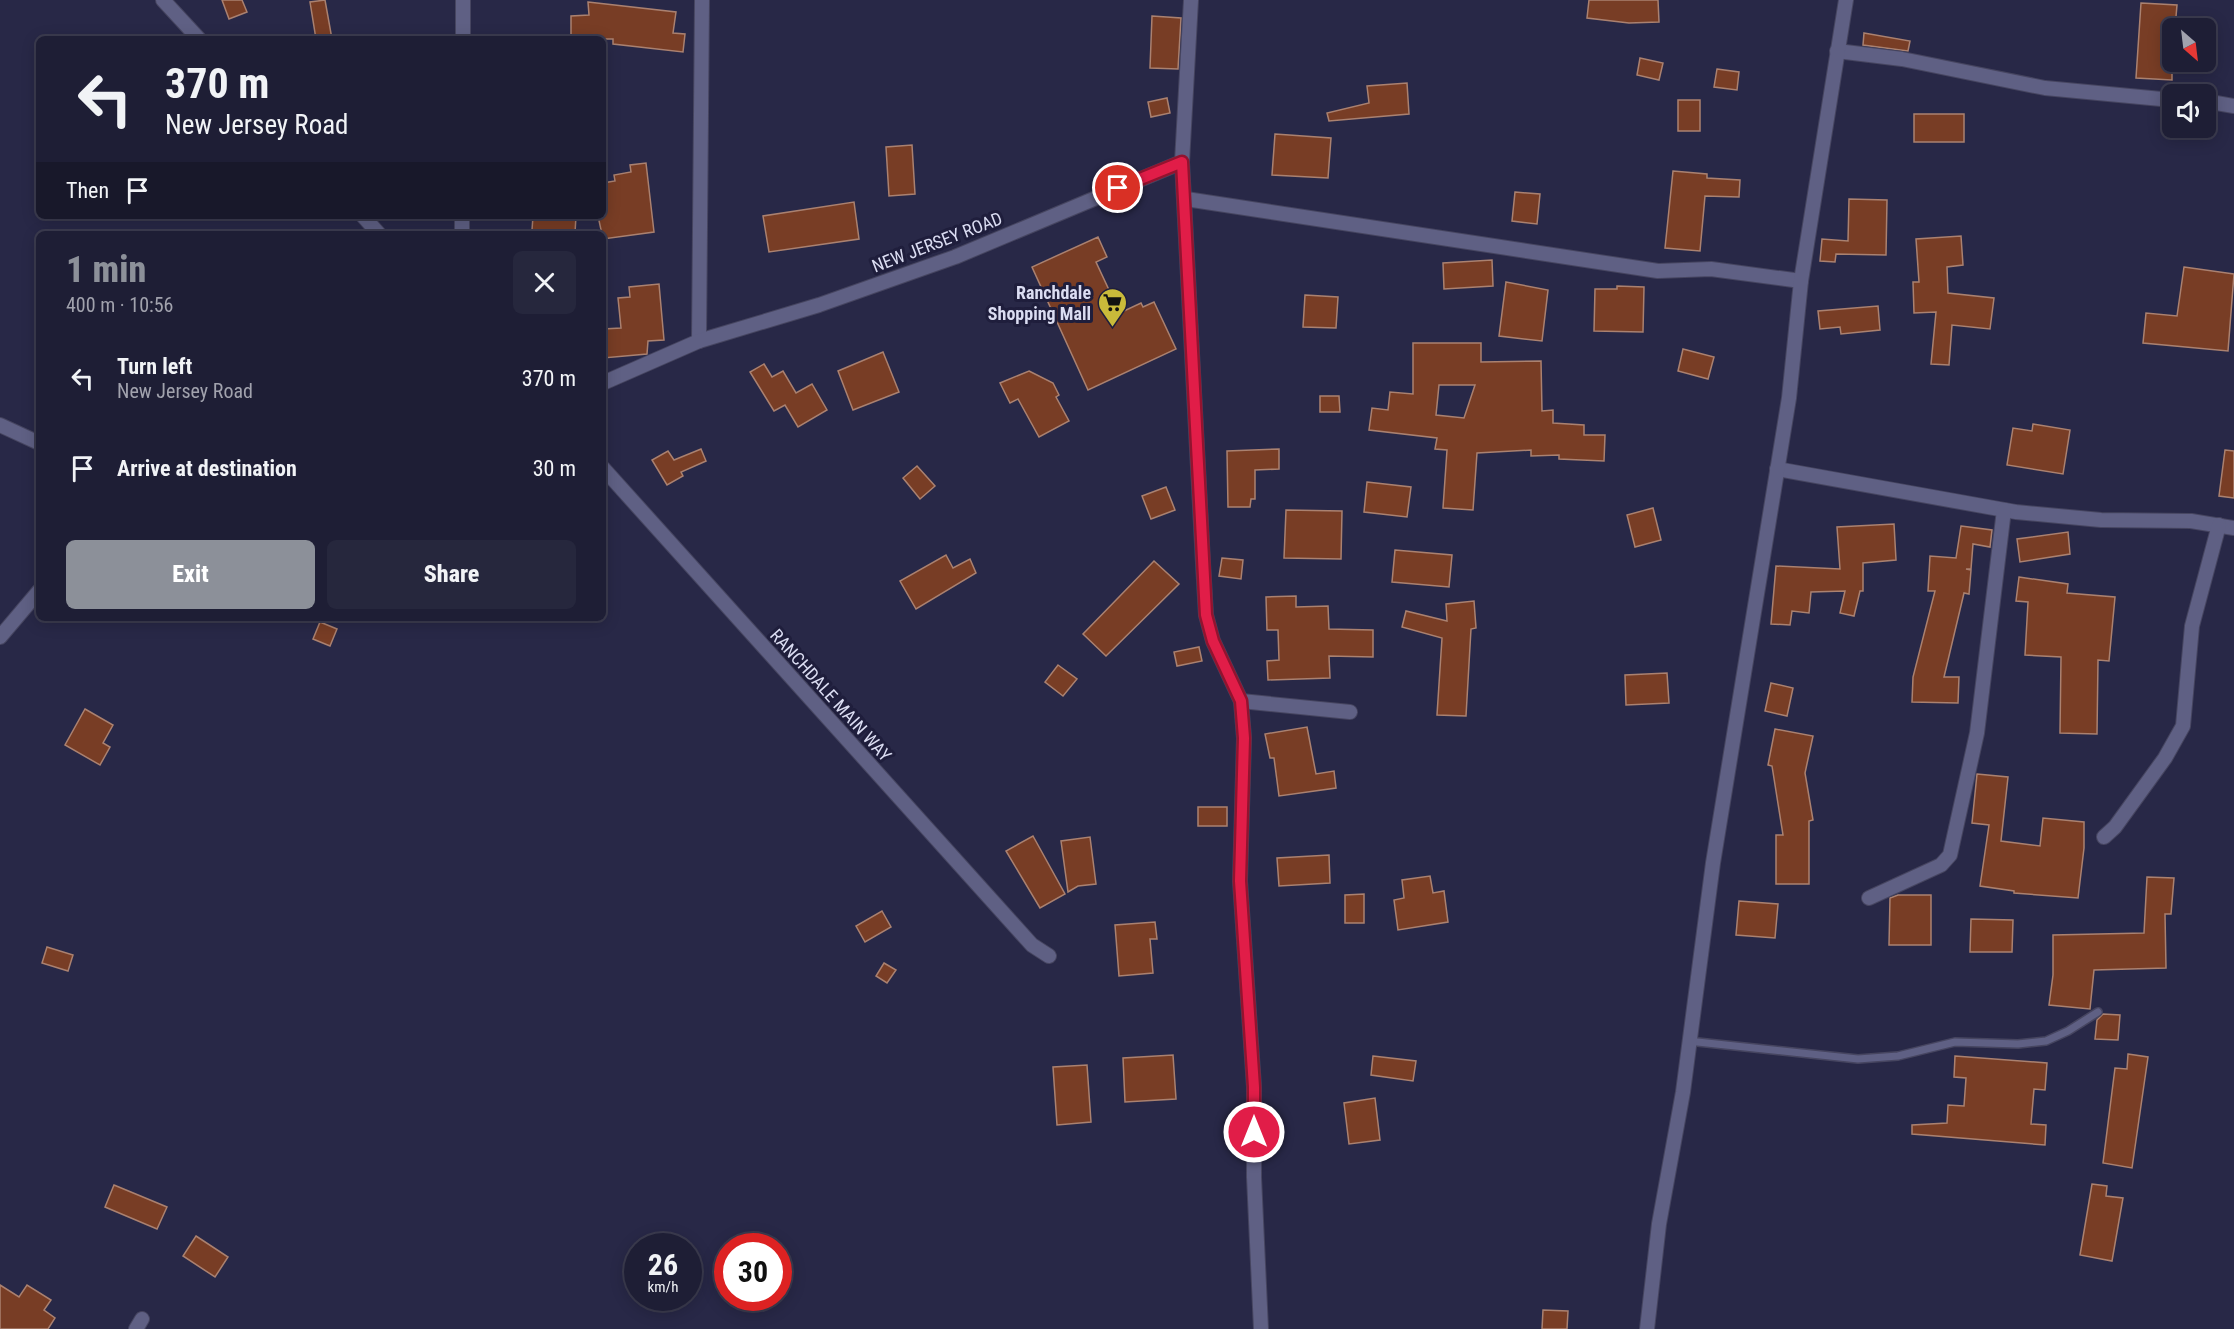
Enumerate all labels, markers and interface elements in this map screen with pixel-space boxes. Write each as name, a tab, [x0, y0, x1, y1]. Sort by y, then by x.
north arrow	[2162, 18, 2216, 72]
map controls	[2162, 18, 2216, 138]
text: 370 m	[165, 59, 270, 108]
icon: left	[66, 60, 144, 138]
button: sound	[2162, 84, 2216, 138]
text: New Jersey Road	[165, 109, 349, 141]
pin	[1092, 162, 1143, 213]
icon: arrive	[1101, 171, 1134, 204]
icon: arrive	[121, 174, 154, 207]
text: Then	[66, 178, 109, 203]
street label: NEW JERSEY ROAD	[869, 207, 1005, 277]
text: 1 min	[66, 249, 146, 291]
button: close	[513, 251, 576, 314]
place label: Ranchdale Shopping Mall	[988, 282, 1091, 324]
supermarket icon: Ranchdale Shopping Mall	[1096, 286, 1128, 328]
text: 400 m · 10:56	[66, 293, 173, 317]
text: Turn left	[117, 354, 192, 379]
icon: left	[66, 362, 99, 395]
text: 370 m	[522, 366, 576, 391]
text: New Jersey Road	[117, 379, 253, 403]
icon: arrive	[66, 452, 99, 485]
text: Arrive at destination	[117, 456, 297, 481]
text: 30 m	[533, 456, 576, 481]
button: Exit	[66, 540, 315, 609]
button: Share	[327, 540, 576, 609]
street label: RANCHDALE MAIN WAY	[766, 624, 896, 766]
position arrow	[1222, 1100, 1286, 1164]
speed limit sign: 30	[714, 1233, 792, 1311]
text: 26	[648, 1247, 678, 1282]
text: km/h	[648, 1278, 678, 1296]

